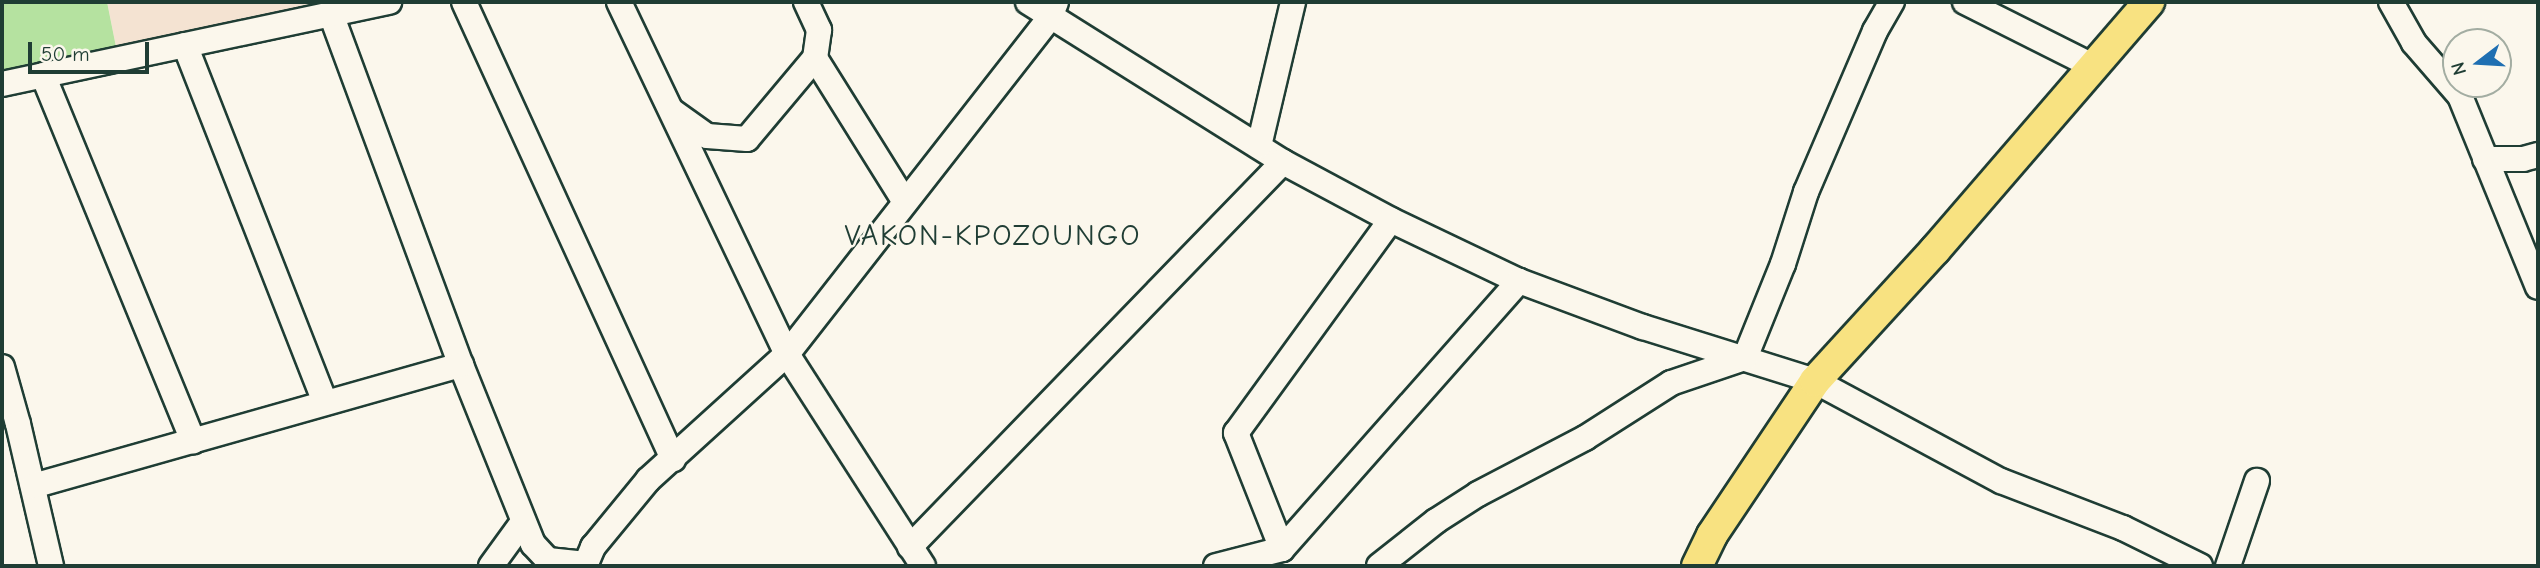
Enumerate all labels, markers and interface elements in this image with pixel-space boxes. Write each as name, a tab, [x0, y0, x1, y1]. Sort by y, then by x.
scale bar	[32, 28, 152, 72]
north arrow	[2442, 28, 2512, 98]
text: 50 m	[41, 42, 90, 66]
text: N	[2447, 59, 2471, 78]
district label: VAKON-KPOZOUNGO	[846, 218, 1140, 254]

